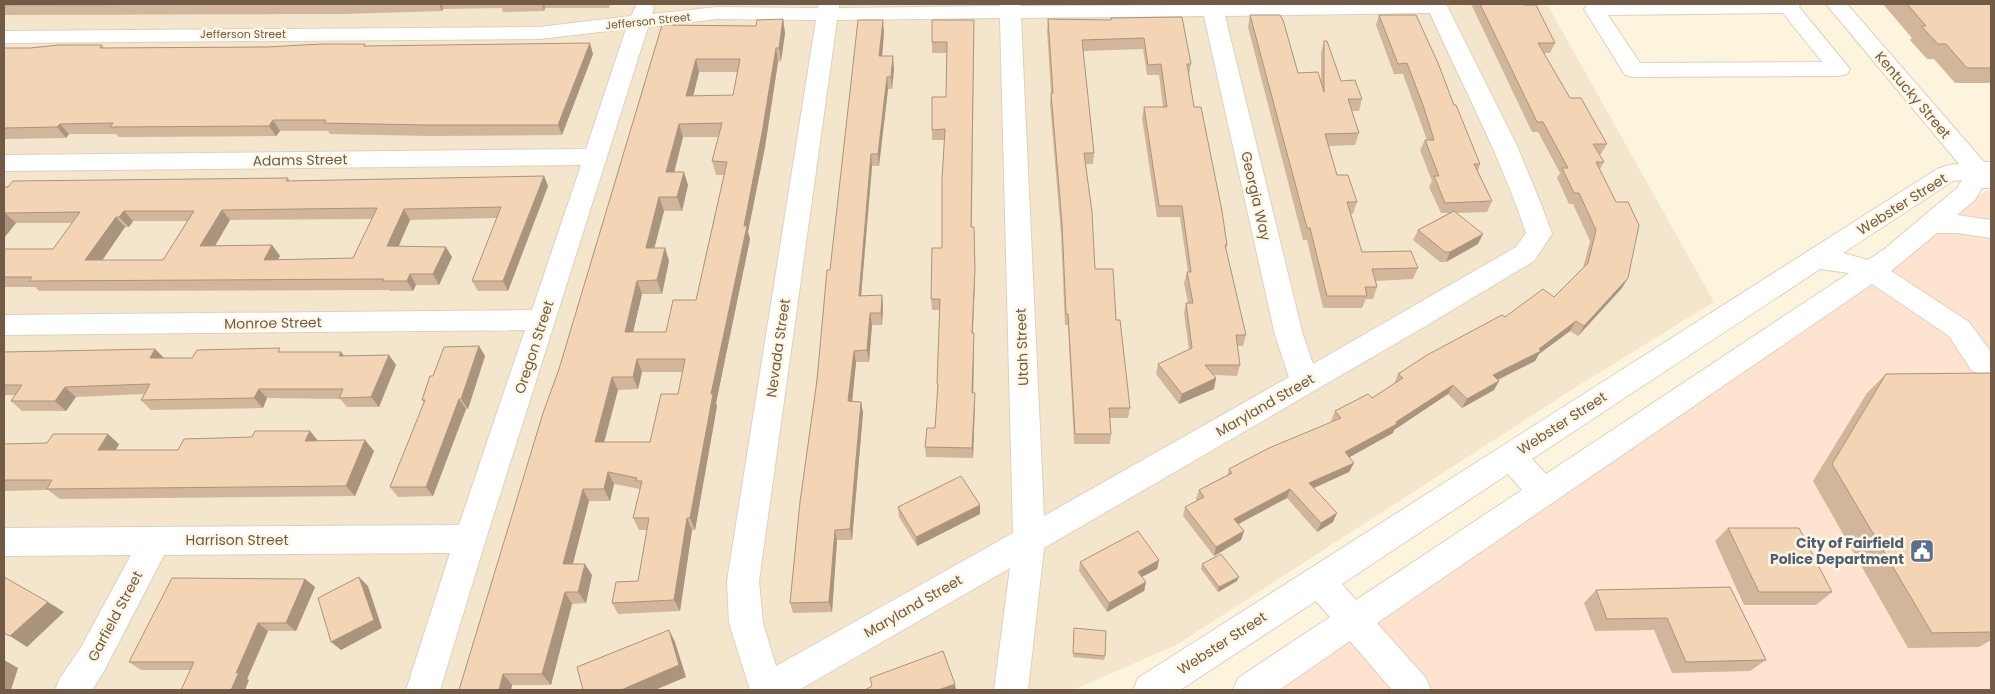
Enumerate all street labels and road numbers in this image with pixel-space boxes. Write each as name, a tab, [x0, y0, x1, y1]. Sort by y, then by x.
street label: Jefferson Street	[605, 9, 691, 33]
street label: Jefferson Street	[200, 26, 286, 42]
street label: Kentucky Street	[1870, 47, 1956, 143]
street label: Adams Street	[252, 149, 348, 171]
street label: Georgia Way	[1236, 149, 1276, 243]
street label: Webster Street	[1853, 168, 1951, 240]
street label: Nevada Street	[761, 297, 795, 399]
street label: Oregon Street	[509, 298, 559, 396]
street label: Utah Street	[1011, 308, 1033, 386]
street label: Monroe Street	[224, 312, 322, 334]
street label: Maryland Street	[1212, 369, 1318, 441]
street label: Webster Street	[1513, 387, 1611, 459]
street label: Harrison Street	[186, 530, 289, 550]
street label: Garfield Street	[83, 567, 147, 665]
street label: Maryland Street	[860, 570, 966, 642]
street label: Webster Street	[1173, 607, 1271, 679]

